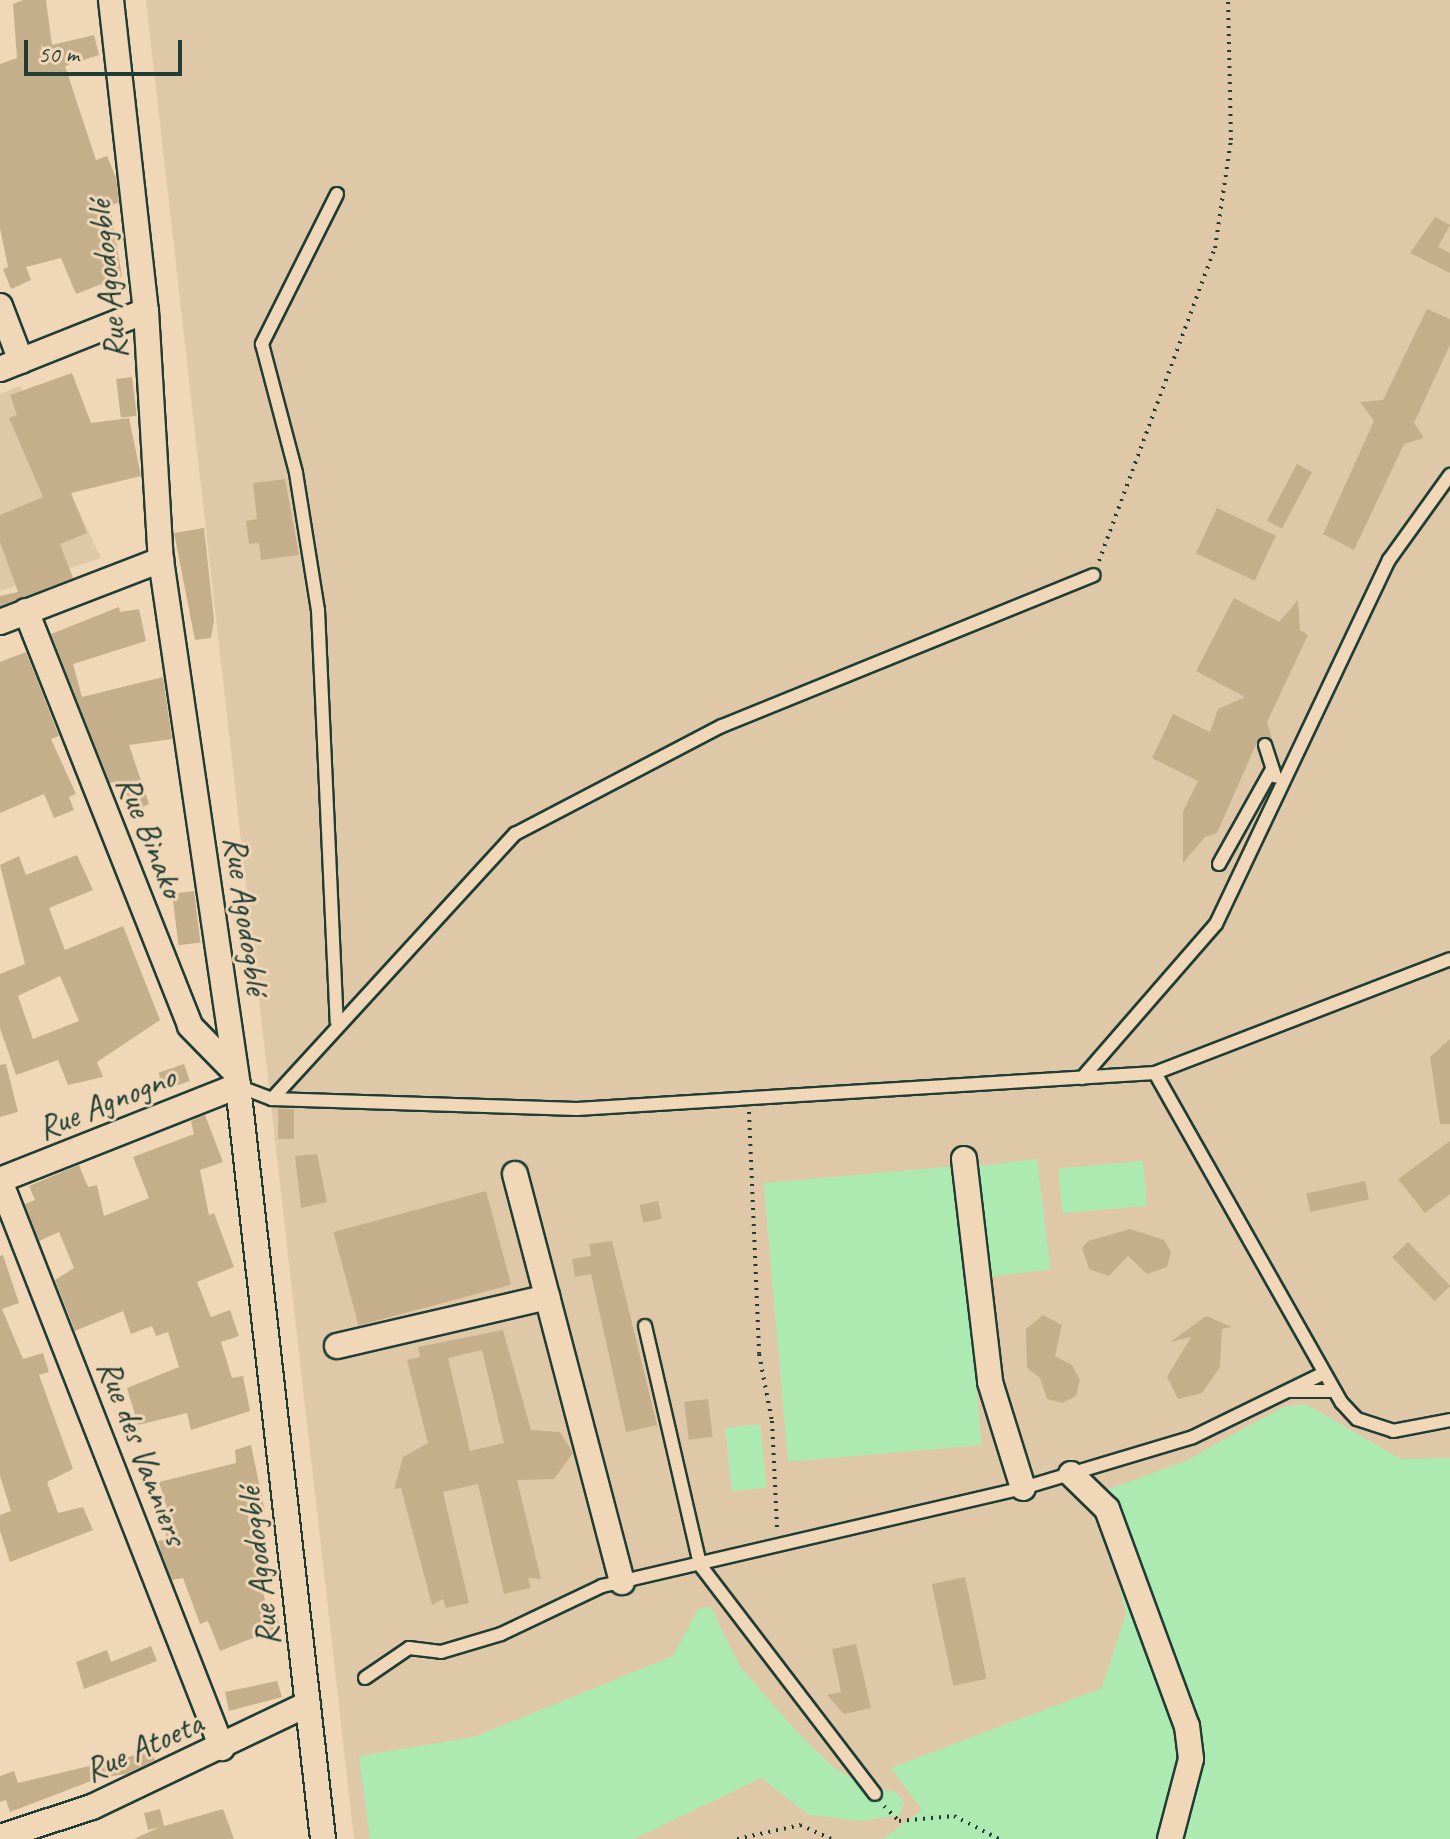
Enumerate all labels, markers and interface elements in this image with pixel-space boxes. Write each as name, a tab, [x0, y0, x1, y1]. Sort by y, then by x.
scale bar	[28, 24, 186, 74]
text: 50 m	[38, 39, 79, 69]
street label: Rue Agodogblé	[78, 199, 136, 361]
street label: Rue Binako	[108, 770, 194, 902]
street label: Rue Agodogblé	[216, 833, 278, 997]
street label: Rue Agnogno	[31, 1056, 181, 1148]
street label: Rue des Vanniers	[89, 1354, 197, 1550]
street label: Rue Agodogblé	[228, 1485, 288, 1649]
street label: Rue Atoeta	[77, 1702, 209, 1790]

